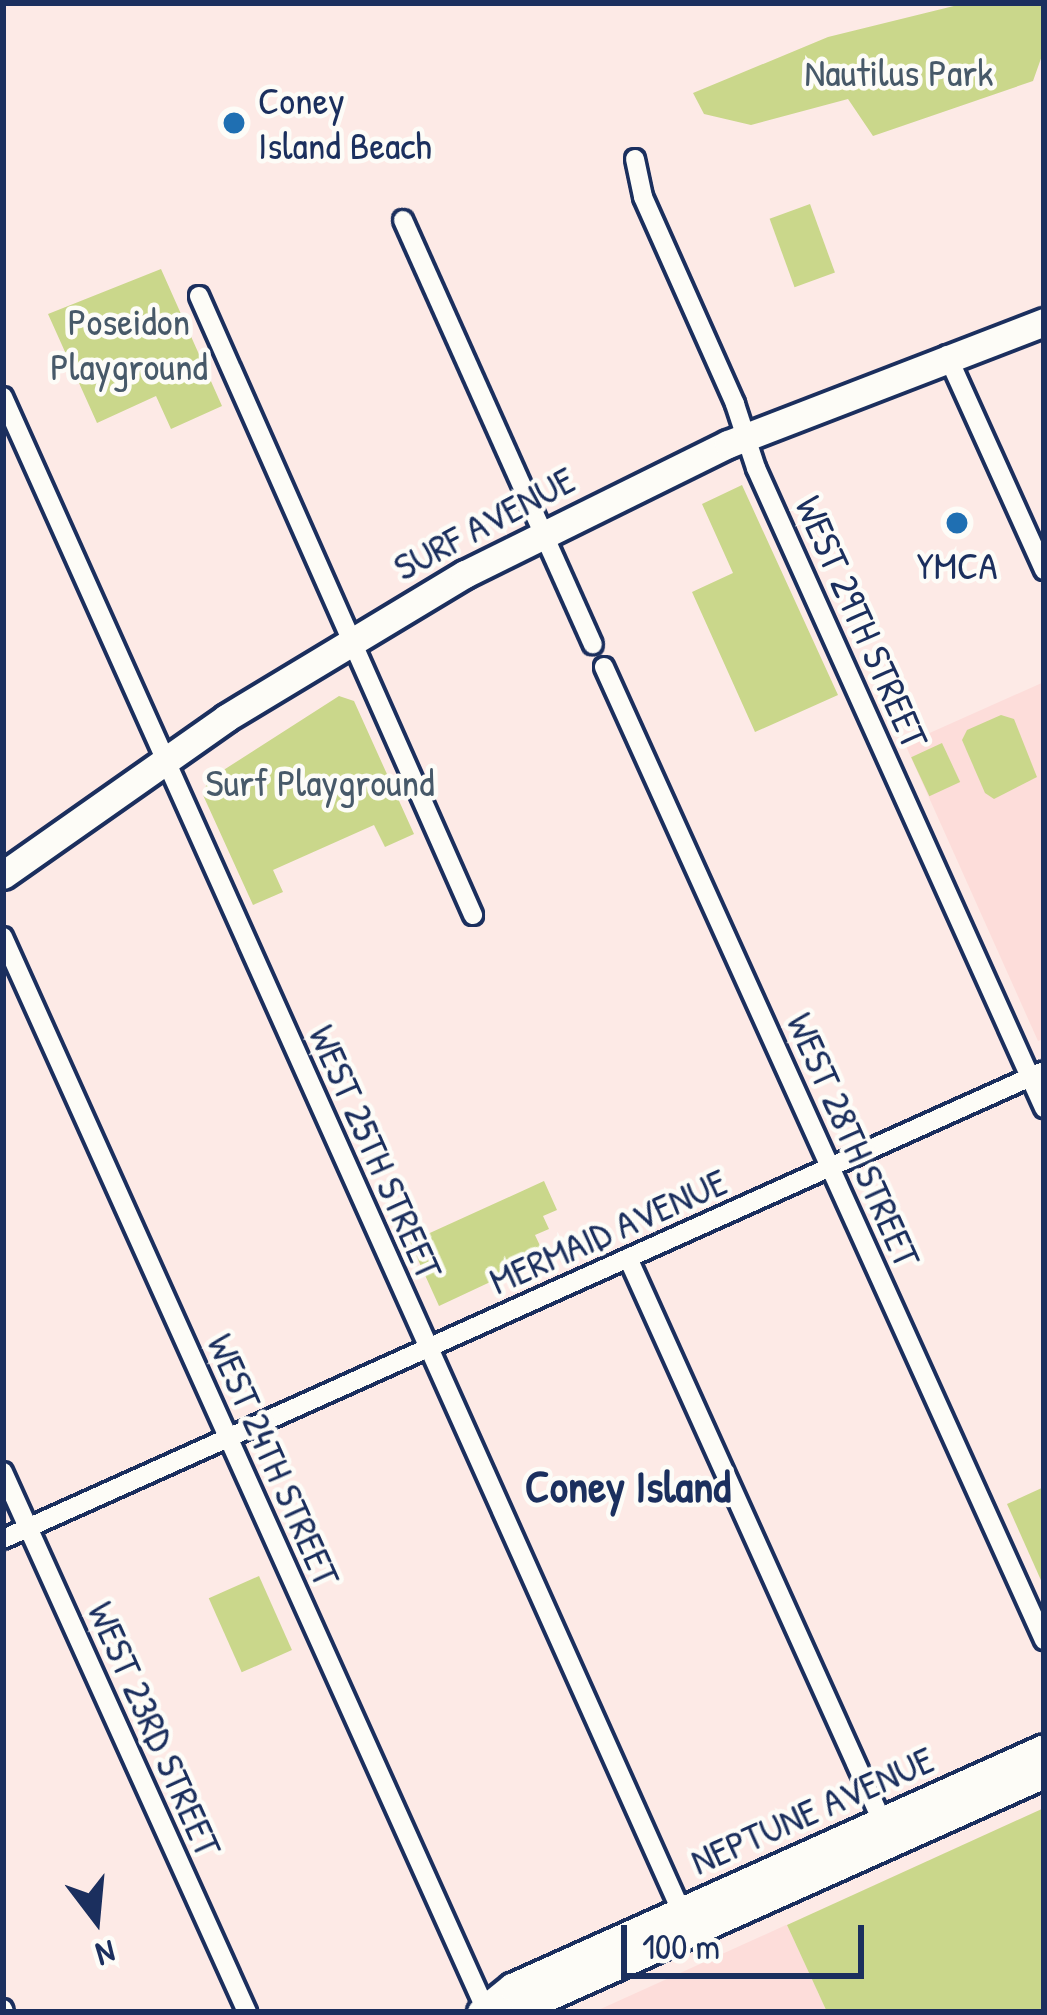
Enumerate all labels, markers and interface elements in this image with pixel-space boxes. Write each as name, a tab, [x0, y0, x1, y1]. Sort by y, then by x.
park label: Nautilus Park	[805, 49, 993, 95]
place label: Coney Island Beach	[258, 78, 432, 169]
marker: Coney Island Beach	[221, 110, 247, 136]
park label: Poseidon Playground	[50, 299, 208, 390]
street label: SURF AVENUE	[385, 456, 583, 590]
street label: WEST 29TH STREET	[786, 489, 938, 755]
marker: YMCA	[944, 510, 970, 536]
place label: YMCA	[917, 542, 997, 588]
park label: Surf Playground	[206, 759, 434, 805]
street label: WEST 28TH STREET	[777, 1006, 931, 1274]
street label: WEST 25TH STREET	[299, 1018, 453, 1286]
street label: MERMAID AVENUE	[482, 1158, 734, 1304]
street label: WEST 24TH STREET	[197, 1327, 351, 1593]
district label: Coney Island	[525, 1459, 731, 1513]
street label: WEST 23RD STREET	[78, 1594, 232, 1864]
street label: NEPTUNE AVENUE	[683, 1736, 941, 1884]
north arrow	[36, 1859, 156, 1979]
scale bar	[627, 1901, 870, 1975]
text: 100 m	[642, 1921, 720, 1970]
text: N	[91, 1930, 120, 1977]

